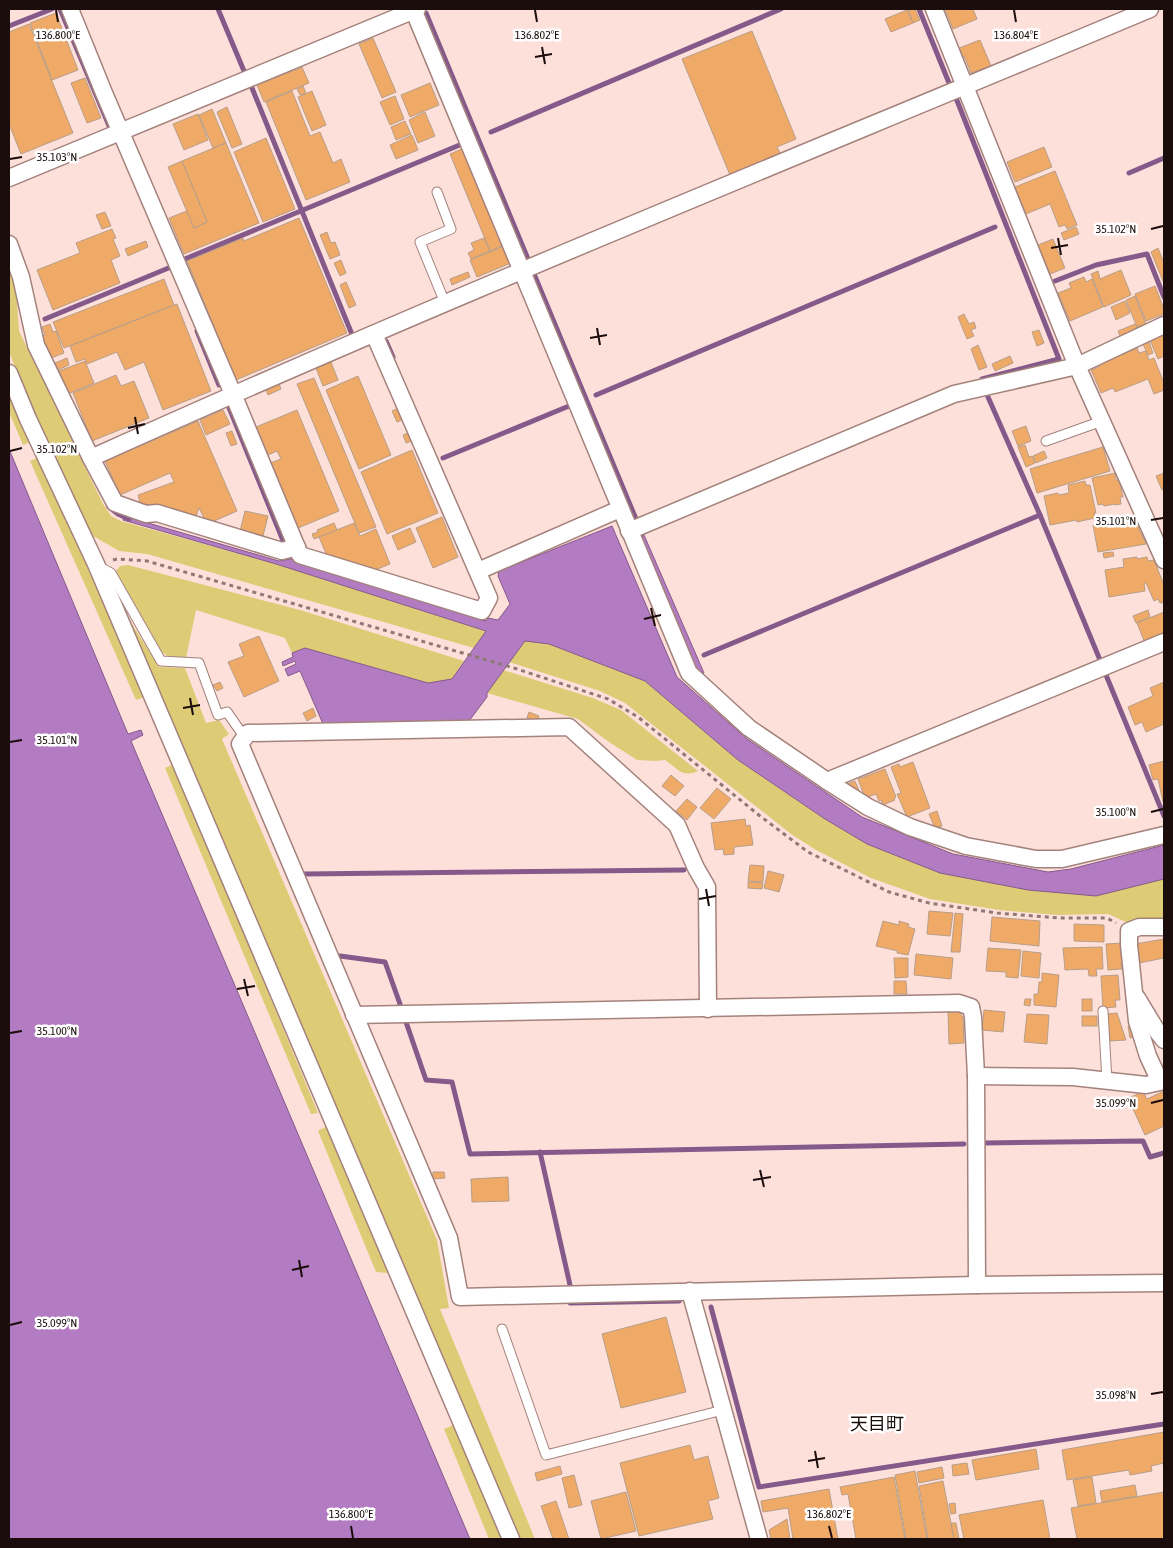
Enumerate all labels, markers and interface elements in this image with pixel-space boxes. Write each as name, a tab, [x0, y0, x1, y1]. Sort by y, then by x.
text: 136.800°E	[36, 28, 80, 42]
text: 136.802°E	[515, 28, 559, 42]
text: 136.804°E	[994, 28, 1038, 42]
text: 35.103°N	[37, 150, 77, 164]
text: 35.102°N	[1096, 222, 1136, 236]
text: 35.102°N	[37, 442, 77, 456]
text: 35.101°N	[1096, 514, 1136, 528]
text: 35.101°N	[37, 733, 77, 747]
text: 35.100°N	[1096, 805, 1136, 819]
text: 35.100°N	[37, 1024, 77, 1038]
text: 35.099°N	[1096, 1096, 1136, 1110]
text: 35.099°N	[37, 1316, 77, 1330]
text: 35.098°N	[1096, 1388, 1136, 1402]
district label: 天目町	[850, 1413, 904, 1434]
text: 136.800°E	[329, 1507, 373, 1521]
text: 136.802°E	[807, 1507, 851, 1521]

